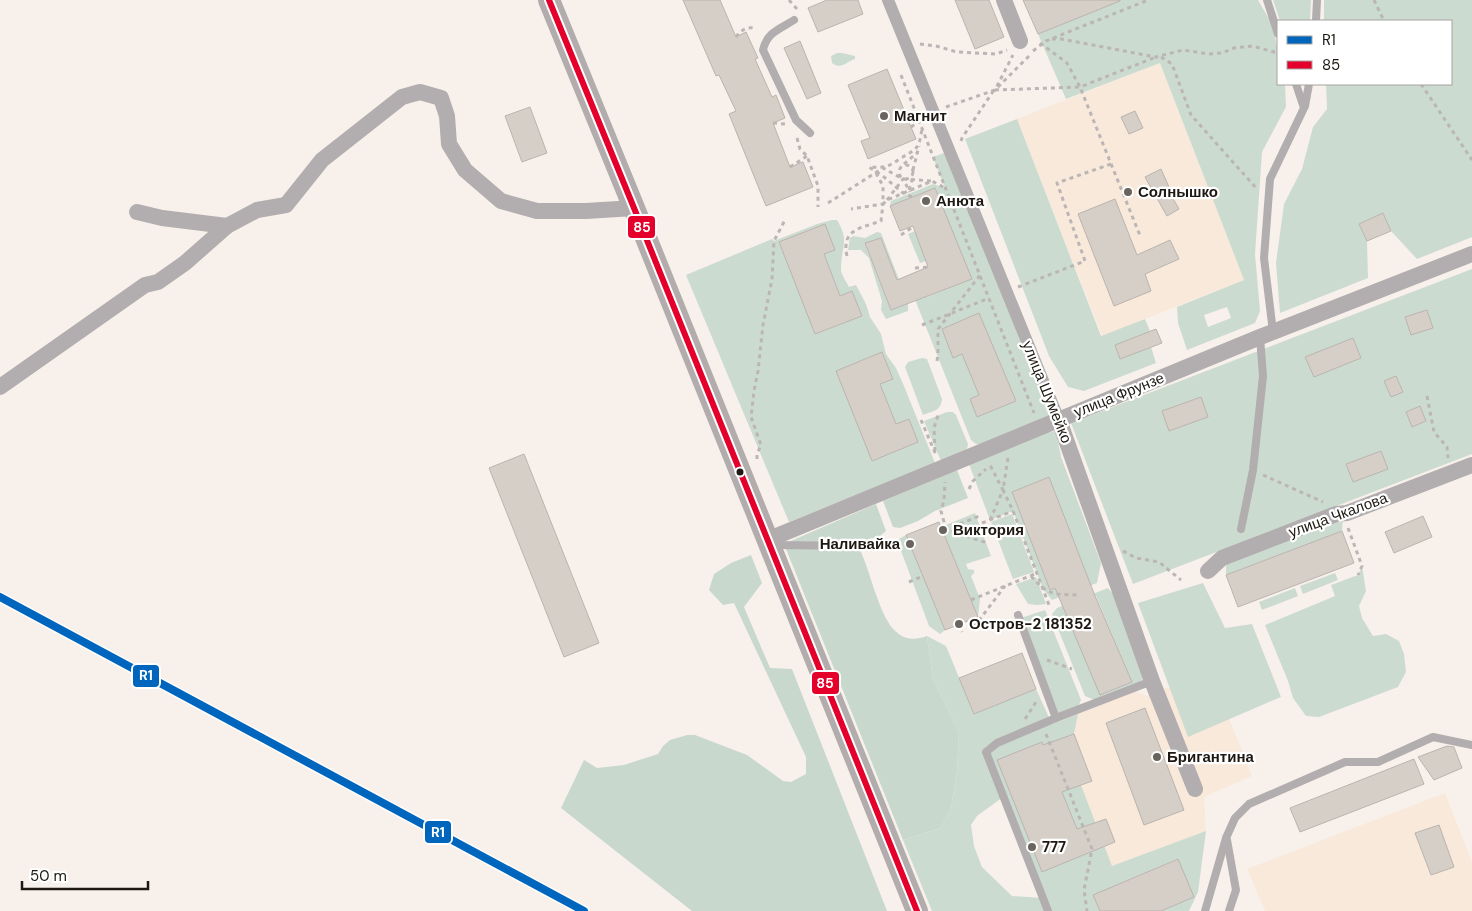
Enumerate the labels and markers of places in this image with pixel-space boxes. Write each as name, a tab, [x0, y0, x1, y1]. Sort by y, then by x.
place label: Магнит	[894, 106, 947, 126]
marker: Магнит	[878, 110, 890, 122]
place label: Солнышко	[1138, 182, 1218, 202]
marker: Солнышко	[1122, 186, 1134, 198]
place label: Анюта	[936, 191, 985, 211]
marker: Анюта	[920, 195, 932, 207]
unlabelled marker	[735, 467, 745, 477]
place label: Виктория	[953, 520, 1024, 540]
marker: Виктория	[937, 524, 949, 536]
place label: Наливайка	[820, 534, 901, 554]
marker: Наливайка	[904, 538, 916, 550]
place label: Остров-2 181352	[969, 614, 1092, 634]
marker: Остров-2 181352	[953, 618, 965, 630]
place label: Бригантина	[1167, 747, 1254, 767]
marker: Бригантина	[1151, 751, 1163, 763]
place label: 777	[1042, 837, 1066, 857]
marker: 777	[1026, 841, 1038, 853]

